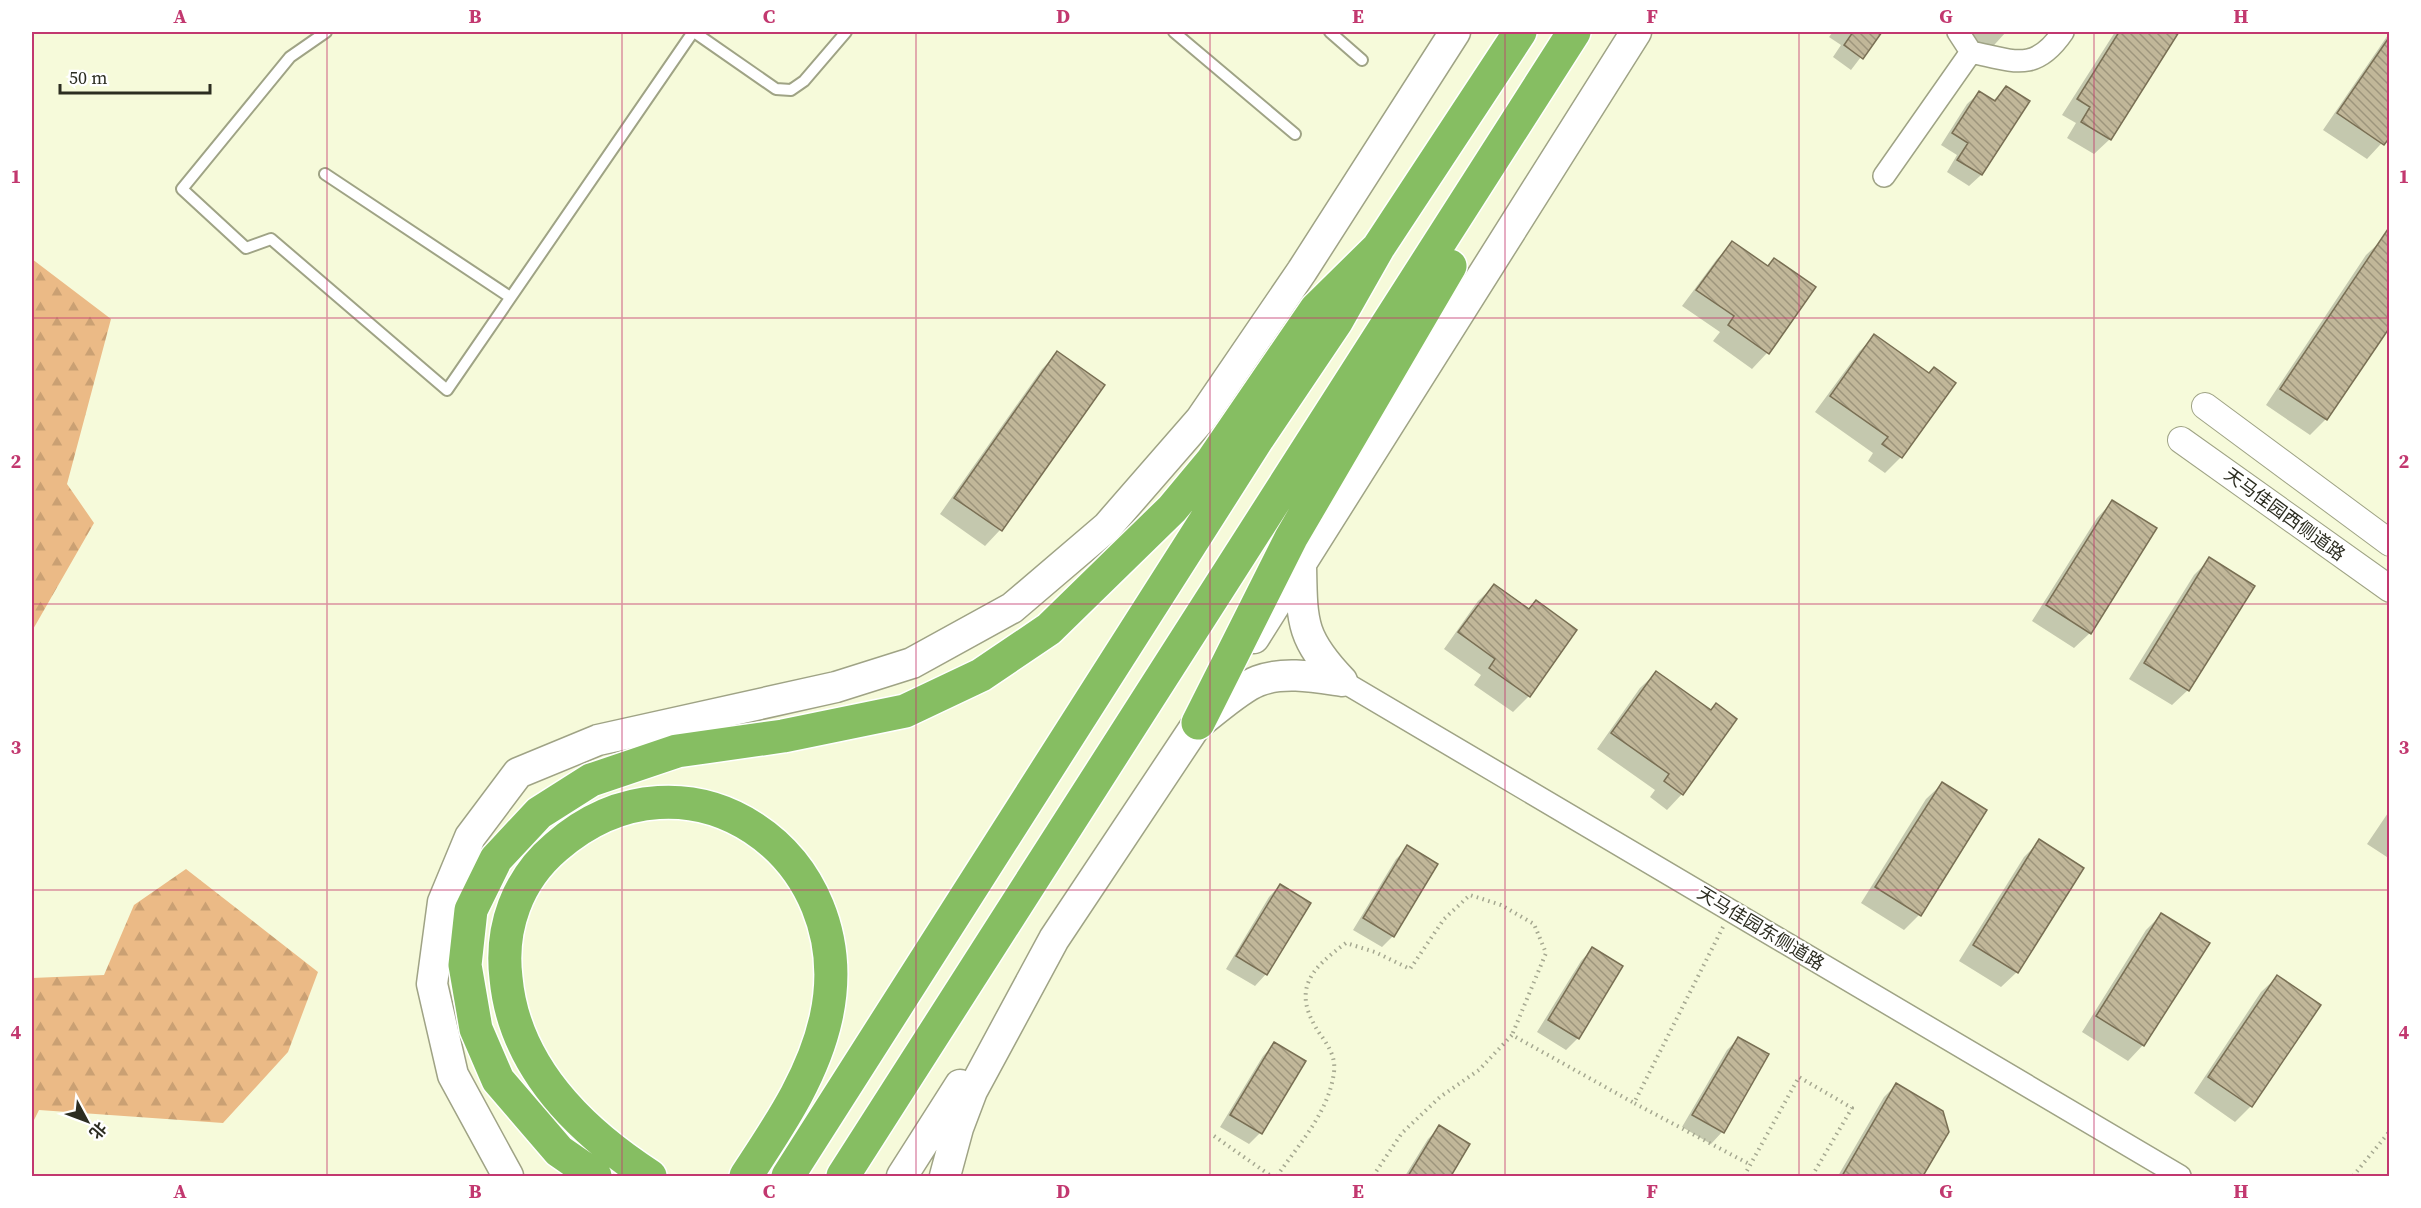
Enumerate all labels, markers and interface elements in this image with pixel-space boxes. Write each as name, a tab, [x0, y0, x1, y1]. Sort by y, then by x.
text: A	[173, 2, 187, 30]
text: B	[468, 2, 482, 30]
text: C	[763, 2, 775, 30]
text: D	[1056, 2, 1070, 30]
text: E	[1352, 2, 1364, 30]
text: F	[1646, 2, 1658, 30]
text: G	[1939, 2, 1953, 30]
text: H	[2233, 2, 2249, 30]
scale bar	[60, 57, 210, 95]
text: 50 m	[69, 65, 107, 90]
text: 1	[11, 162, 21, 190]
text: 1	[2399, 162, 2409, 190]
text: 2	[11, 447, 22, 475]
text: 2	[2399, 447, 2410, 475]
street label: 天马佳园西侧道路	[2219, 462, 2351, 566]
text: 3	[11, 733, 22, 761]
text: 3	[2399, 733, 2410, 761]
street label: 天马佳园东侧道路	[1693, 880, 1829, 976]
text: 4	[11, 1018, 22, 1046]
text: 4	[2399, 1018, 2410, 1046]
north arrow	[57, 1091, 117, 1151]
text: 北	[85, 1118, 112, 1144]
text: A	[173, 1177, 187, 1205]
text: B	[468, 1177, 482, 1205]
text: C	[763, 1177, 775, 1205]
text: D	[1056, 1177, 1070, 1205]
text: E	[1352, 1177, 1364, 1205]
text: F	[1646, 1177, 1658, 1205]
text: G	[1939, 1177, 1953, 1205]
text: H	[2233, 1177, 2249, 1205]

